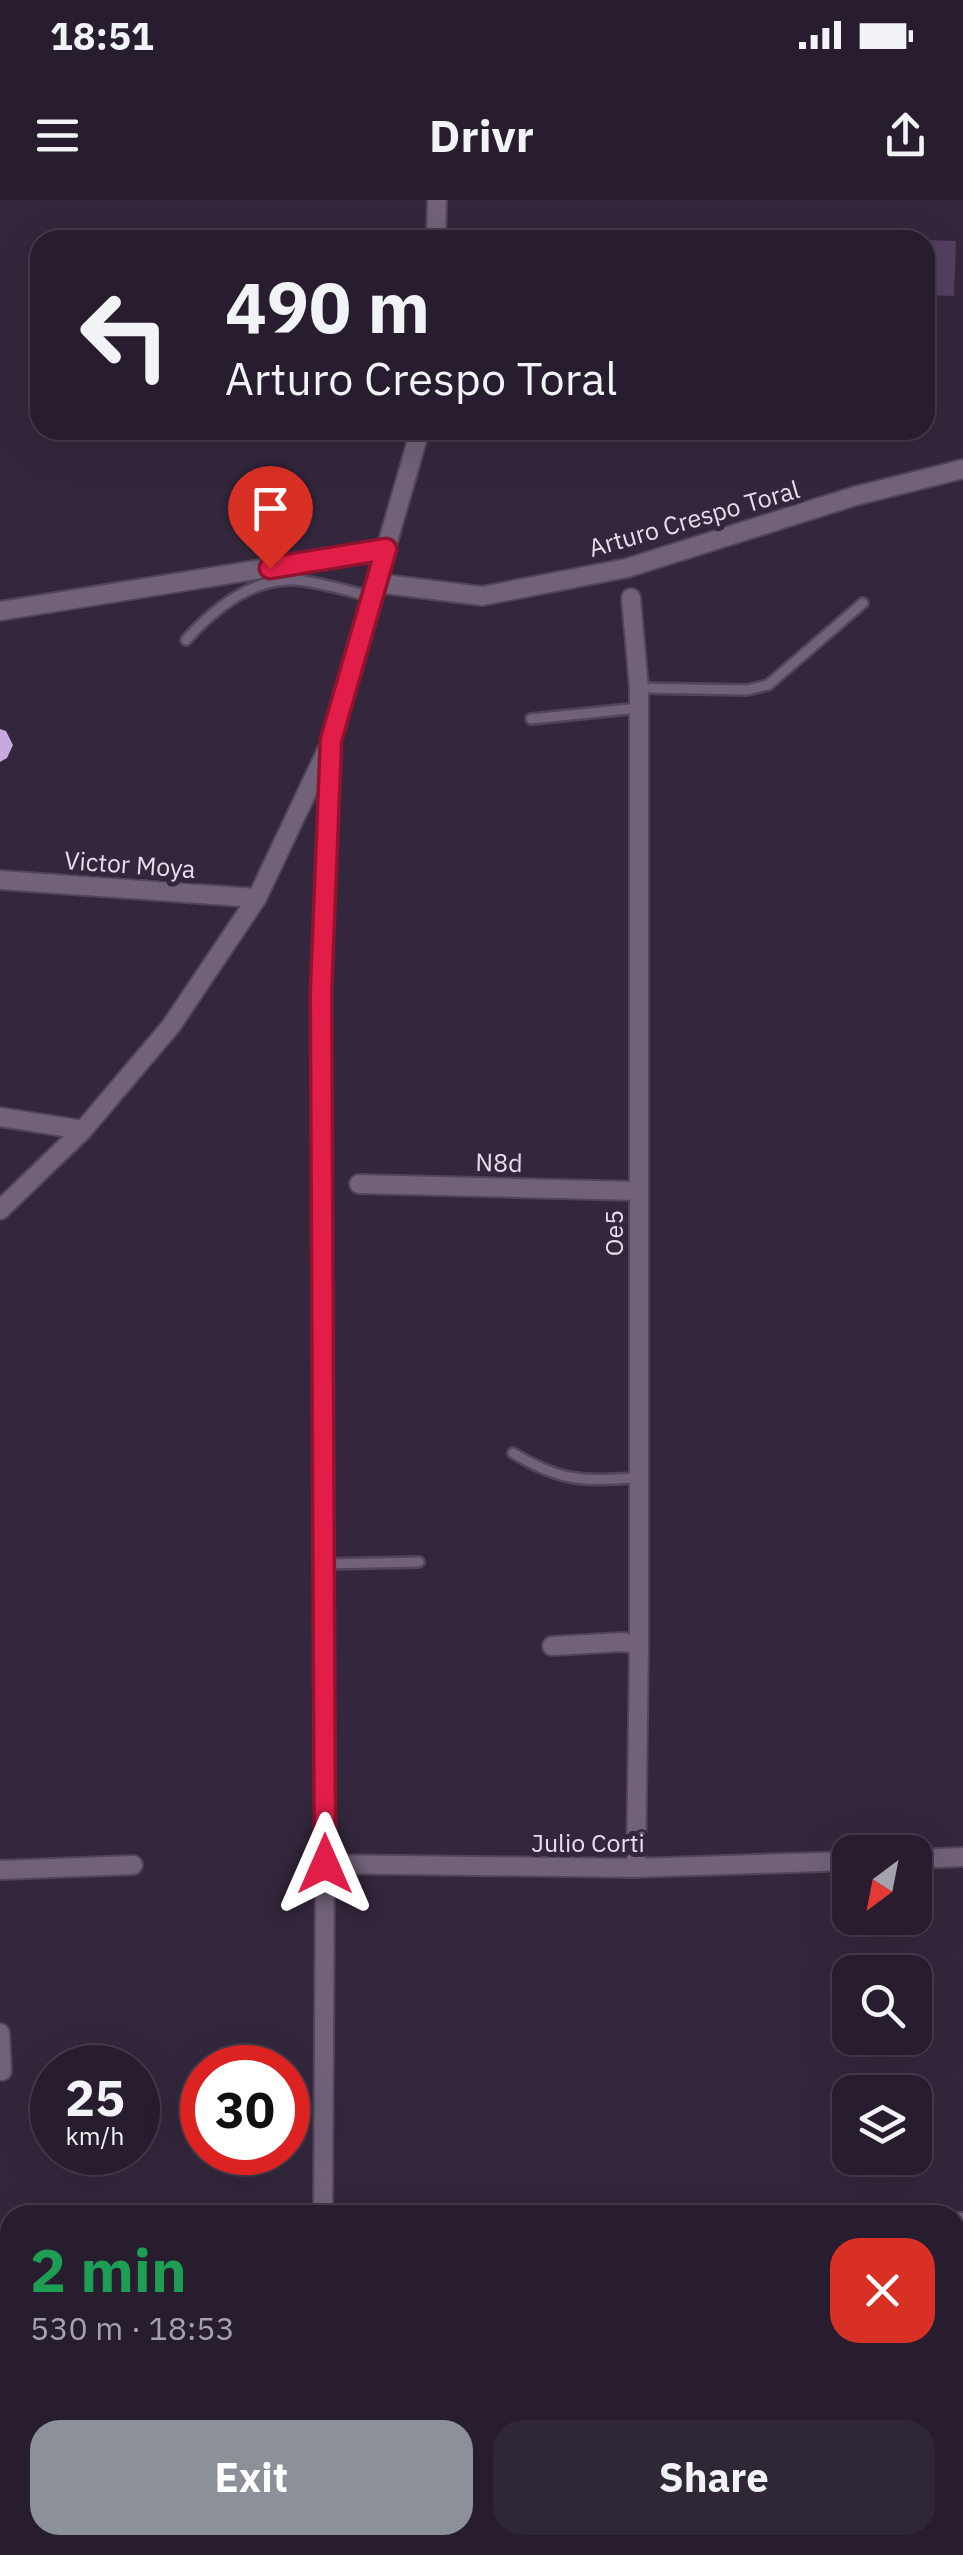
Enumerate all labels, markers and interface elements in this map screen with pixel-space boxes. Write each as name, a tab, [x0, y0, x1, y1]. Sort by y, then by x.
text: 18:51	[50, 11, 154, 60]
text: Drivr	[429, 106, 534, 164]
icon: menu	[30, 108, 85, 163]
icon: share	[878, 108, 933, 163]
text: 490 m	[225, 261, 430, 352]
icon: left	[60, 270, 190, 400]
text: Arturo Crespo Toral	[225, 349, 617, 407]
pin	[228, 466, 313, 569]
street label: Arturo Crespo Toral	[585, 472, 804, 564]
icon: arrive	[243, 481, 298, 536]
street label: Victor Moya	[63, 843, 197, 885]
street label: N8d	[475, 1145, 523, 1179]
street label: Oe5	[597, 1210, 630, 1256]
position arrow	[273, 1812, 377, 1916]
street label: Julio Corti	[531, 1826, 645, 1859]
north arrow	[832, 1835, 932, 1935]
map controls	[832, 1835, 932, 2175]
button: search	[832, 1955, 932, 2055]
speed limit sign: 30	[180, 2045, 310, 2175]
text: 25	[65, 2065, 125, 2130]
button: layers	[832, 2075, 932, 2175]
text: km/h	[66, 2119, 124, 2152]
text: 2 min	[30, 2230, 187, 2309]
button: close	[830, 2238, 935, 2343]
text: 530 m · 18:53	[30, 2307, 235, 2349]
button: Exit	[30, 2420, 473, 2535]
button: Share	[493, 2420, 935, 2535]

